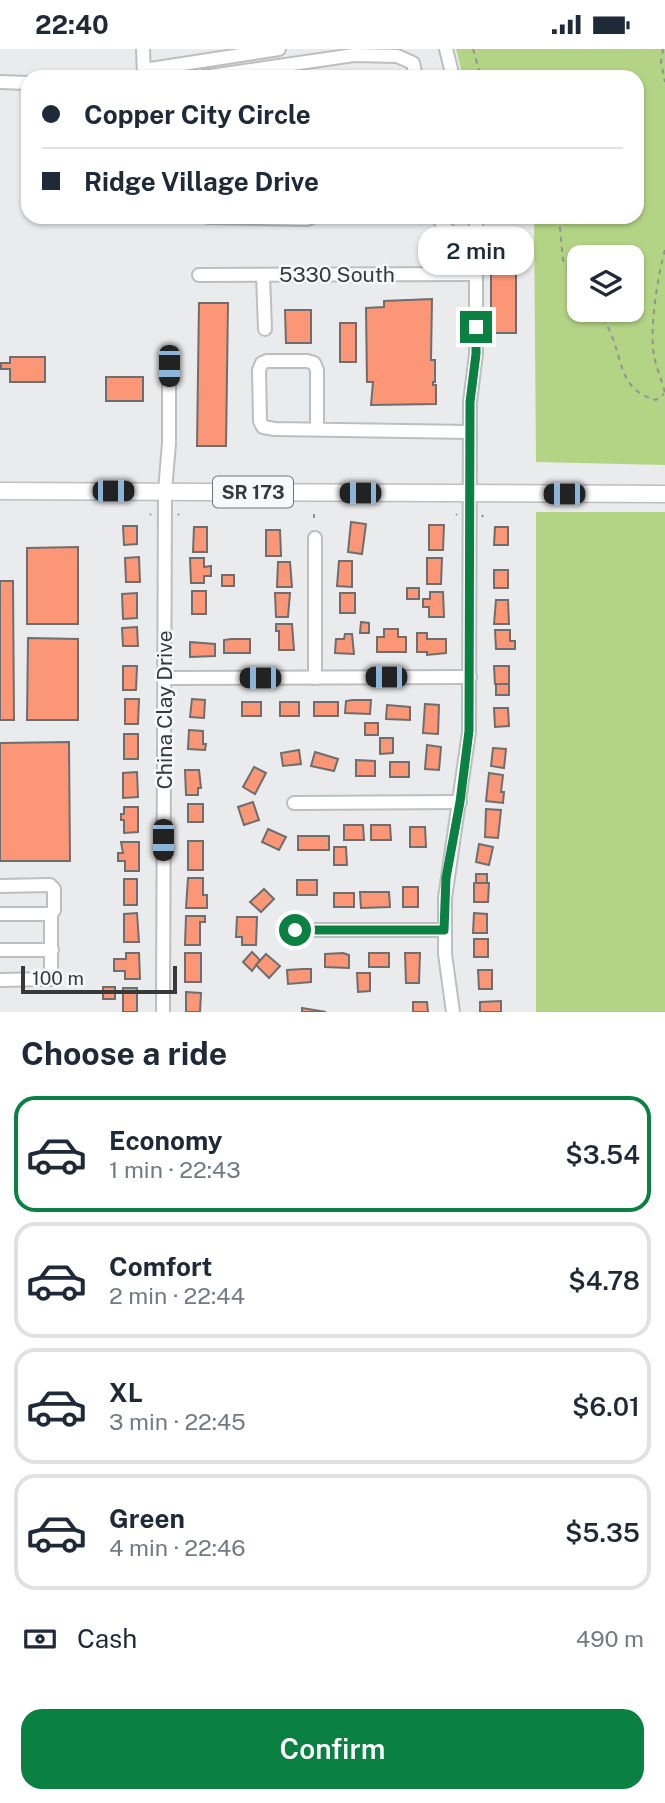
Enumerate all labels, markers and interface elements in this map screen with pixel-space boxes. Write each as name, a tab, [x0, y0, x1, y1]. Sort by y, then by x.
text: 22:40	[35, 9, 109, 40]
text: Copper City Circle	[84, 99, 311, 130]
text: Ridge Village Drive	[84, 166, 319, 197]
callout: 2 min	[418, 225, 534, 275]
text: 2 min	[446, 237, 506, 264]
map controls	[567, 245, 644, 322]
button: layers	[567, 245, 644, 322]
street label: 5330 South	[279, 262, 395, 287]
route end	[460, 311, 492, 343]
car	[159, 345, 180, 387]
road number: SR 173	[213, 477, 293, 507]
car	[93, 481, 135, 502]
car	[340, 483, 382, 504]
car	[544, 484, 586, 505]
street label: China Clay Drive	[152, 630, 177, 790]
car	[366, 667, 408, 688]
car	[240, 668, 282, 689]
car	[153, 819, 174, 861]
route start	[279, 914, 311, 946]
scale bar	[21, 963, 177, 995]
text: 100 m	[32, 967, 84, 989]
text: Choose a ride	[21, 1035, 227, 1072]
icon: car	[25, 1123, 88, 1186]
text: Economy	[109, 1125, 222, 1156]
text: $3.54	[565, 1139, 640, 1170]
text: 1 min · 22:43	[109, 1156, 241, 1183]
icon: car	[25, 1249, 88, 1312]
text: Comfort	[109, 1251, 212, 1282]
text: $4.78	[568, 1265, 640, 1296]
text: 2 min · 22:44	[109, 1282, 245, 1309]
icon: car	[25, 1375, 88, 1438]
text: XL	[109, 1377, 143, 1408]
text: $6.01	[572, 1391, 640, 1422]
text: 3 min · 22:45	[109, 1408, 246, 1435]
icon: car	[25, 1501, 88, 1564]
text: Green	[109, 1503, 185, 1534]
text: $5.35	[565, 1517, 640, 1548]
text: 4 min · 22:46	[109, 1534, 246, 1561]
icon: cash	[21, 1620, 59, 1658]
text: Cash	[77, 1623, 137, 1654]
text: 490 m	[576, 1625, 644, 1652]
button: Confirm	[21, 1709, 644, 1789]

